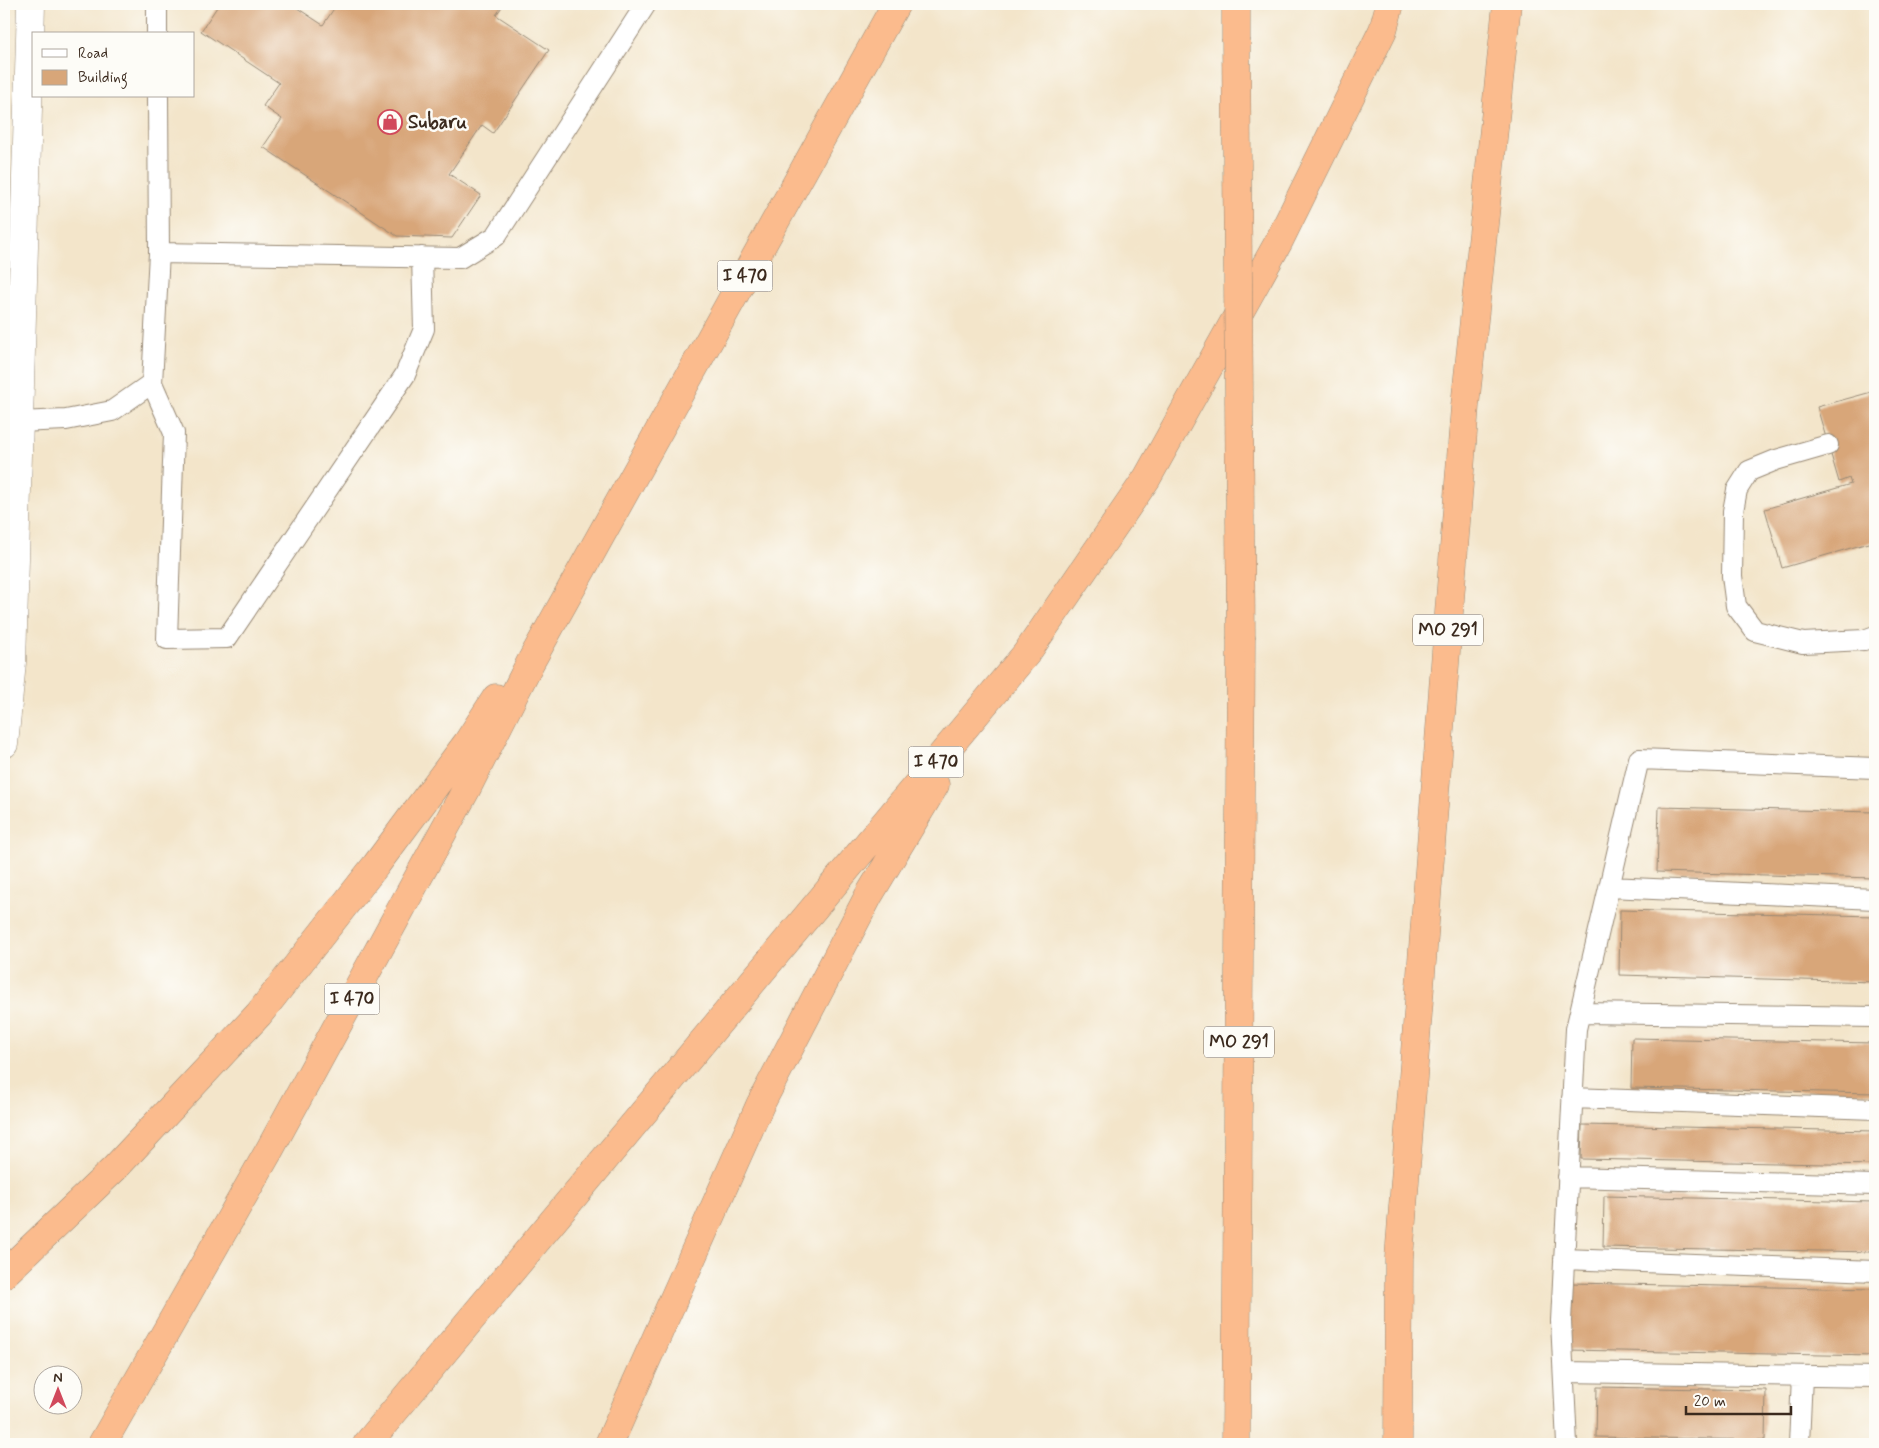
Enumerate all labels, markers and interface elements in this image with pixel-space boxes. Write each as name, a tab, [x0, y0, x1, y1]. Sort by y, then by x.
legend	[32, 32, 195, 98]
text: Road	[78, 44, 108, 64]
text: Building	[78, 68, 128, 89]
shop icon: Subaru	[377, 109, 403, 135]
place label: Subaru	[408, 110, 467, 135]
road number: I 470	[718, 260, 772, 292]
road number: MO 291	[1413, 614, 1483, 646]
road number: I 470	[908, 746, 964, 778]
road number: I 470	[324, 984, 380, 1014]
road number: MO 291	[1204, 1026, 1274, 1058]
north arrow	[32, 1366, 82, 1416]
text: N	[53, 1369, 63, 1387]
scale bar	[1686, 1383, 1792, 1415]
text: 20 m	[1694, 1392, 1726, 1412]

